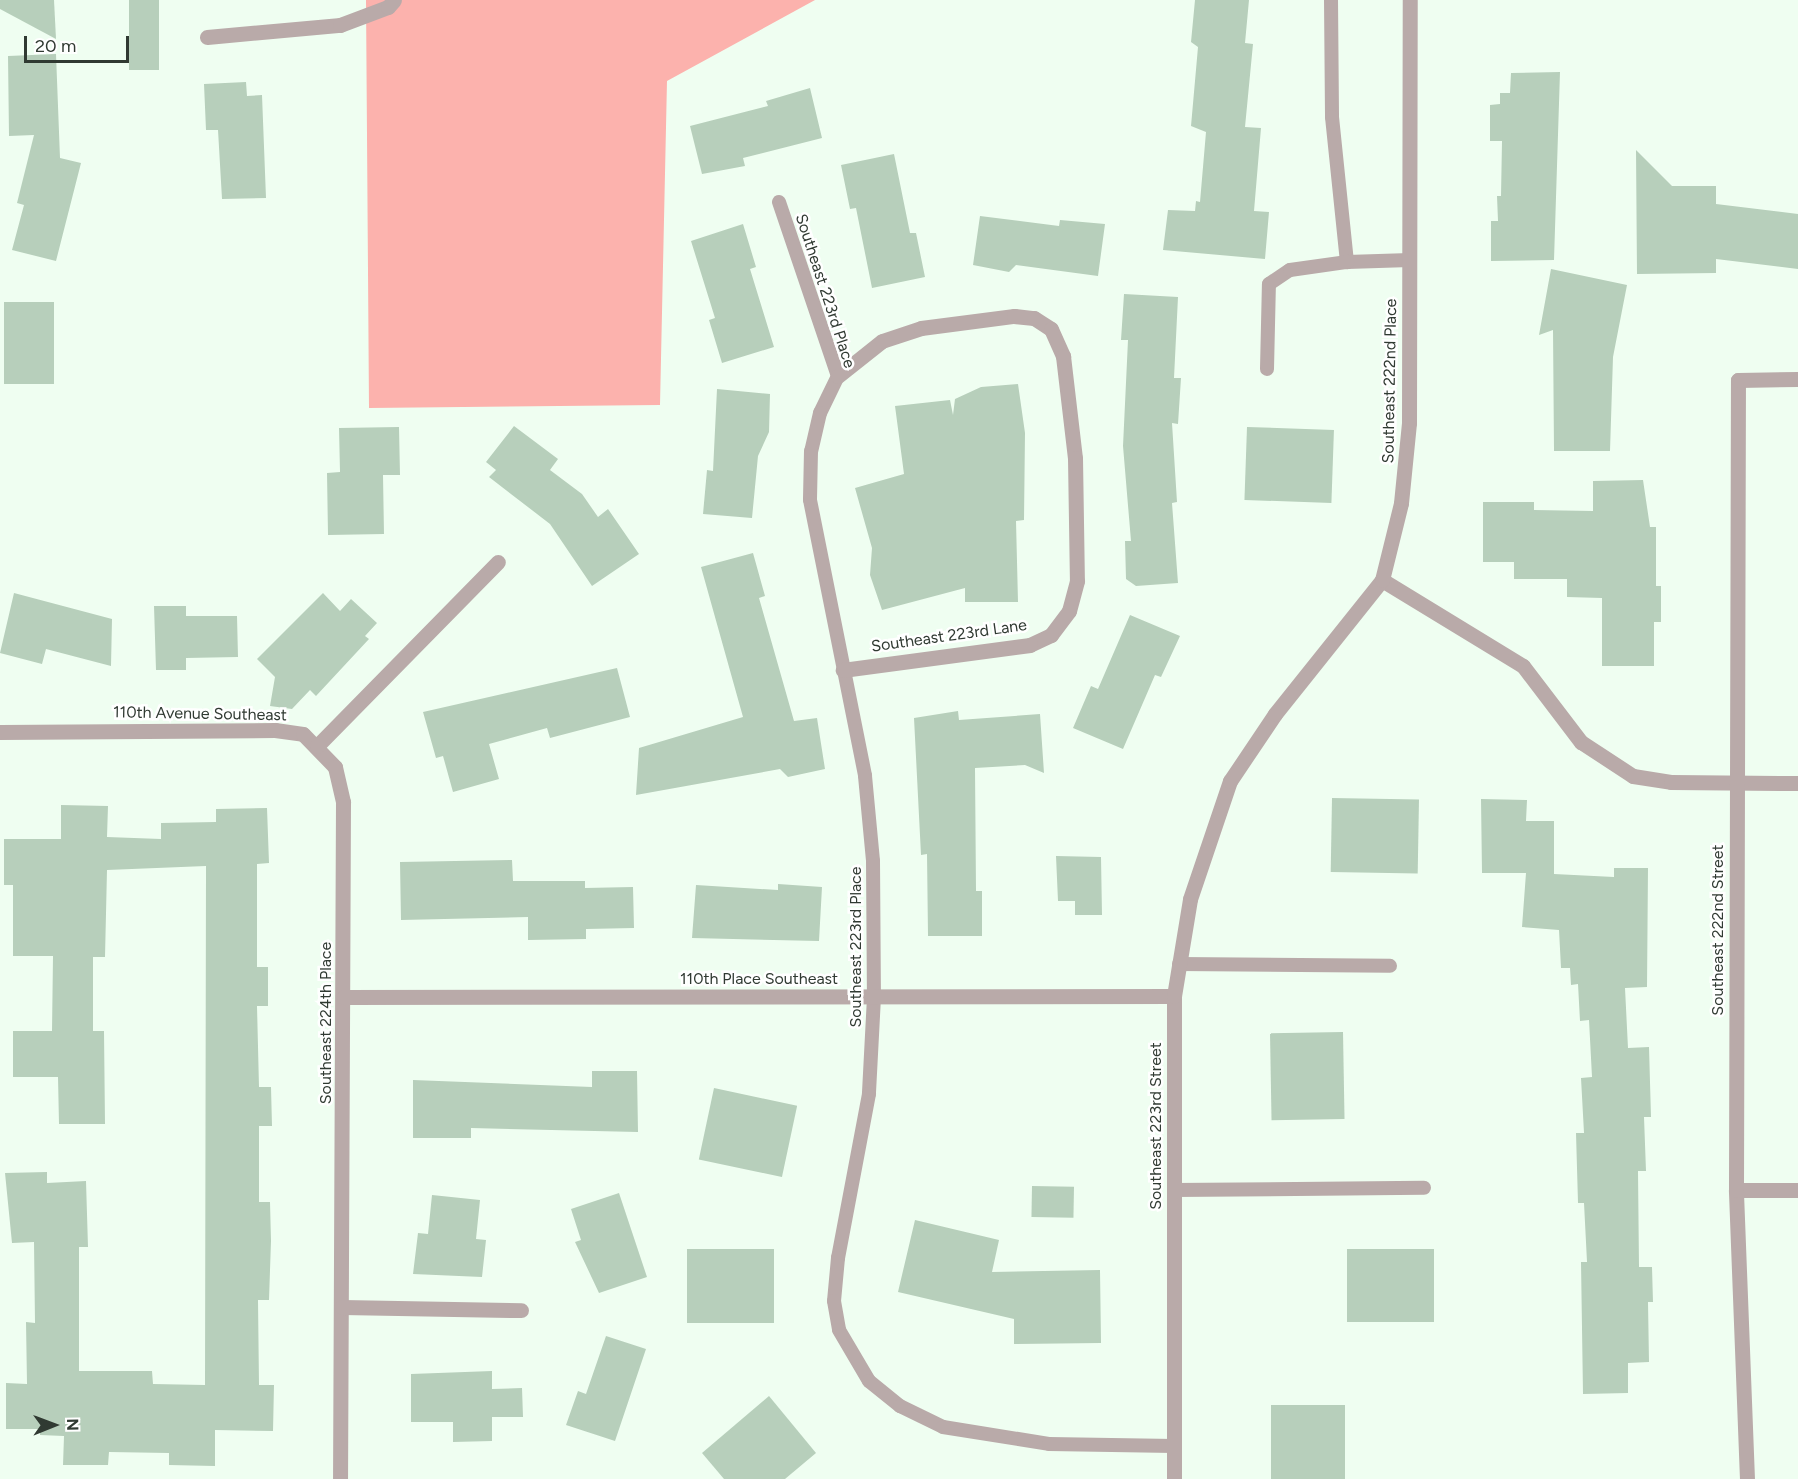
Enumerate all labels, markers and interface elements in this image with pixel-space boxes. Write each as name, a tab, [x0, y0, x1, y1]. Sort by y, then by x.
scale bar	[27, 24, 132, 62]
text: 20 m	[35, 35, 76, 57]
street label: Southeast 223rd Place	[791, 211, 859, 371]
street label: Southeast 222nd Place	[1379, 298, 1401, 464]
street label: Southeast 223rd Lane	[870, 616, 1028, 656]
street label: 110th Avenue Southeast	[113, 703, 287, 725]
street label: Southeast 222nd Street	[1708, 844, 1728, 1016]
street label: Southeast 223rd Place	[846, 866, 866, 1028]
street label: Southeast 224th Place	[316, 942, 336, 1104]
street label: 110th Place Southeast	[680, 969, 838, 989]
street label: Southeast 223rd Street	[1146, 1042, 1166, 1210]
north arrow	[24, 1395, 84, 1455]
text: N	[63, 1418, 82, 1431]

